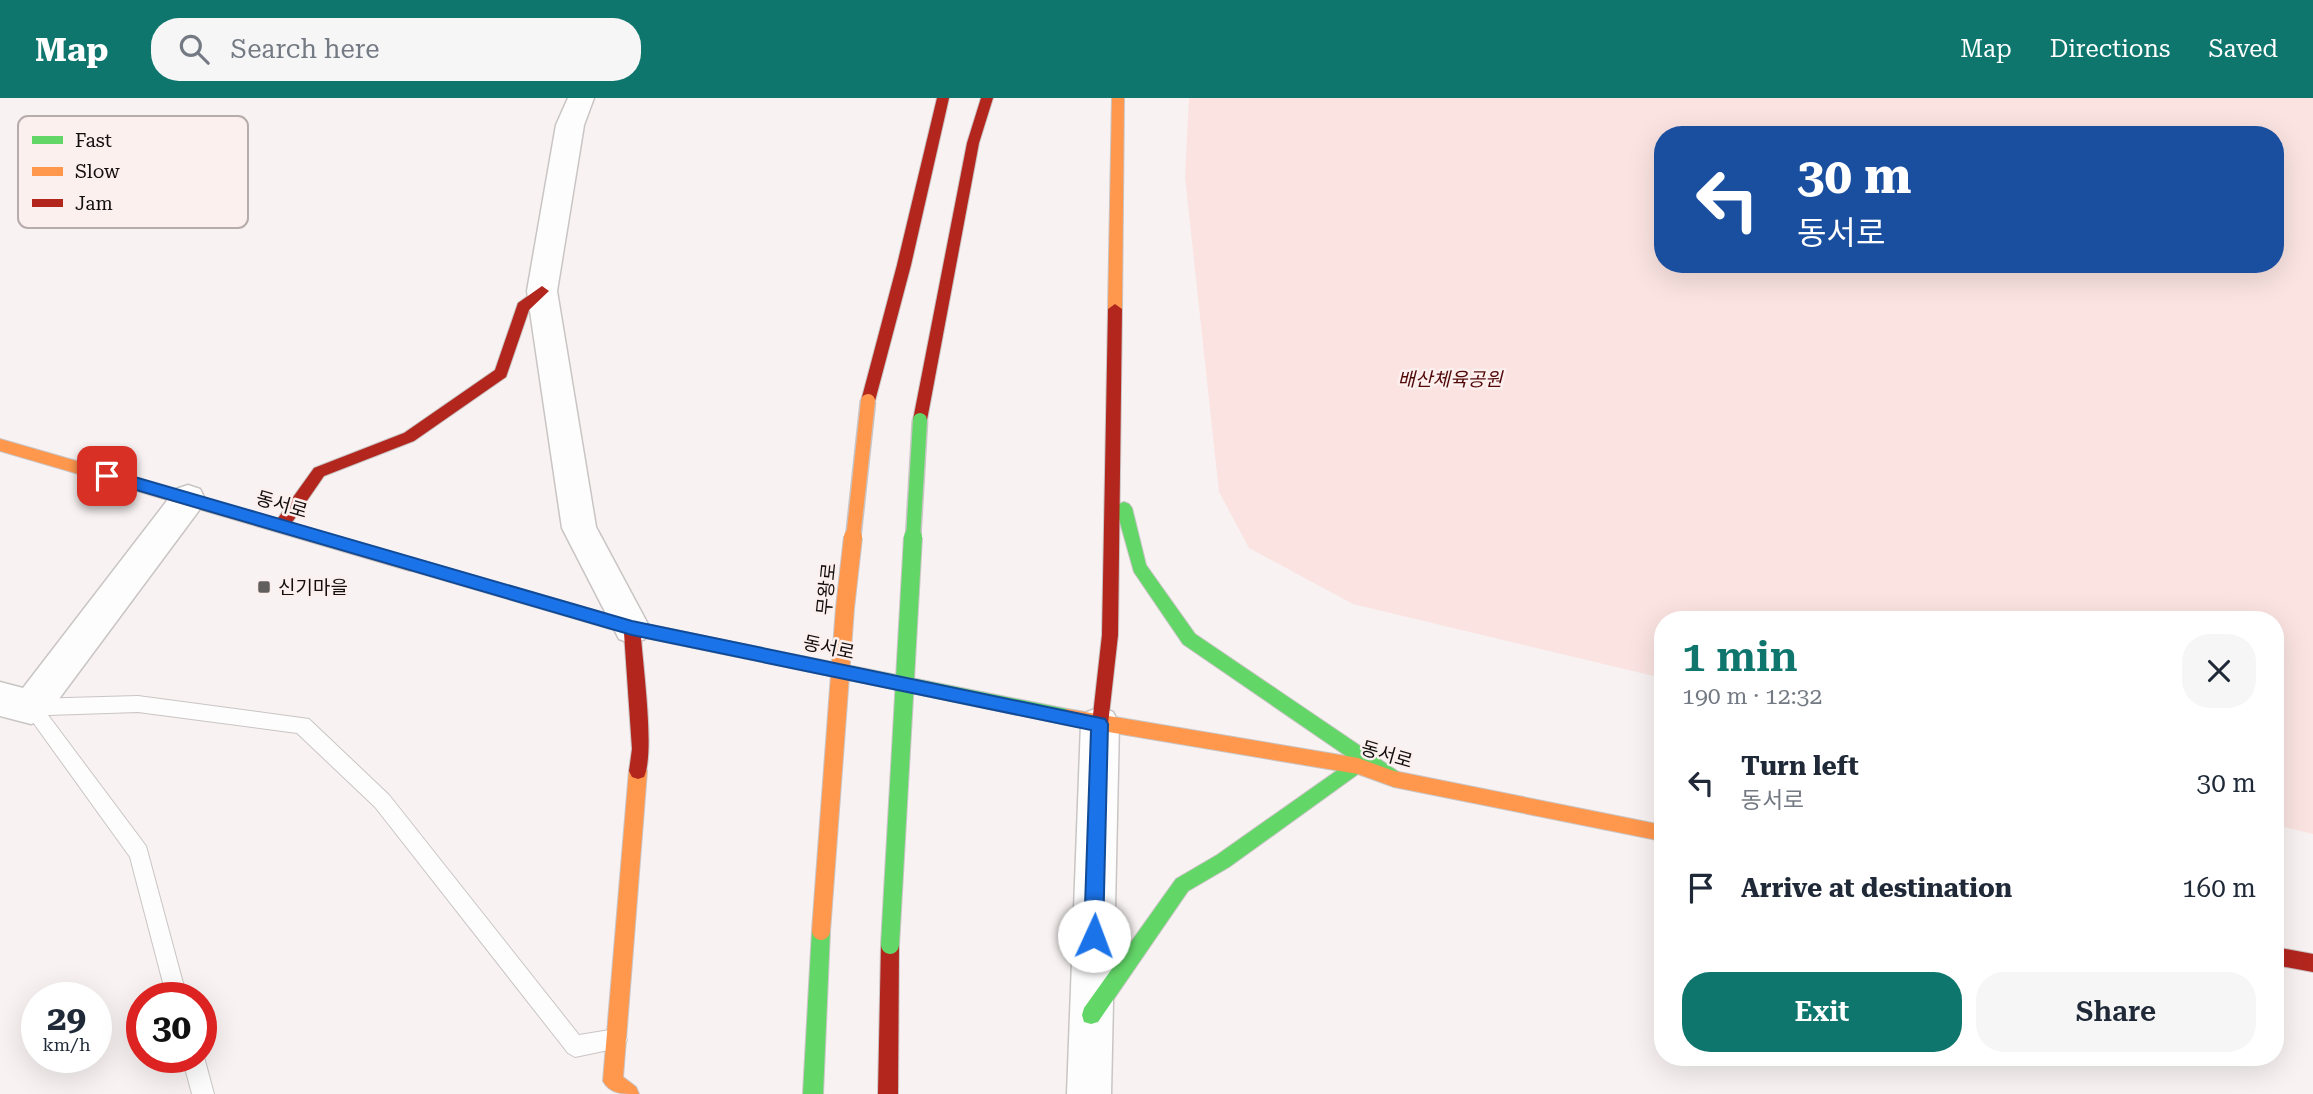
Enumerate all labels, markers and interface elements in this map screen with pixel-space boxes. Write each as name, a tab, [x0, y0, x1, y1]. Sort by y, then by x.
search box	[151, 18, 641, 81]
text: Map	[35, 30, 109, 69]
icon: search	[175, 30, 213, 68]
text: Search here	[231, 34, 380, 64]
text: Map	[1960, 35, 2012, 63]
text: Directions	[2050, 35, 2170, 63]
text: Saved	[2208, 35, 2278, 63]
legend	[18, 116, 248, 228]
text: Fast	[75, 129, 112, 152]
text: 30 m	[1797, 148, 1912, 205]
icon: left	[1682, 154, 1773, 245]
text: Slow	[75, 160, 120, 183]
text: Jam	[75, 192, 113, 215]
text: 동서로	[1797, 214, 1885, 252]
park label: 배산체육공원	[1398, 368, 1504, 391]
pin	[77, 446, 137, 506]
icon: arrive	[88, 457, 126, 495]
street label: 동서로	[253, 486, 310, 523]
street label: 무왕로	[812, 562, 841, 616]
place label: 신기마을	[278, 576, 348, 599]
marker: 신기마을	[256, 579, 272, 595]
street label: 동서로	[801, 631, 857, 664]
text: 1 min	[1682, 632, 1798, 681]
button: close	[2182, 634, 2256, 708]
text: 190 m · 12:32	[1682, 683, 1822, 710]
street label: 동서로	[1358, 736, 1415, 773]
text: Turn left	[1741, 751, 1859, 781]
icon: left	[1682, 764, 1720, 802]
text: 30 m	[2197, 768, 2256, 798]
text: 동서로	[1741, 787, 1804, 814]
icon: arrive	[1682, 869, 1720, 907]
text: Arrive at destination	[1741, 873, 2012, 903]
text: 160 m	[2182, 873, 2256, 903]
position arrow	[1057, 899, 1131, 973]
button: Exit	[1682, 972, 1962, 1052]
button: Share	[1976, 972, 2256, 1052]
speed limit sign: 30	[126, 982, 217, 1073]
text: 29	[47, 998, 86, 1039]
text: km/h	[42, 1034, 91, 1055]

